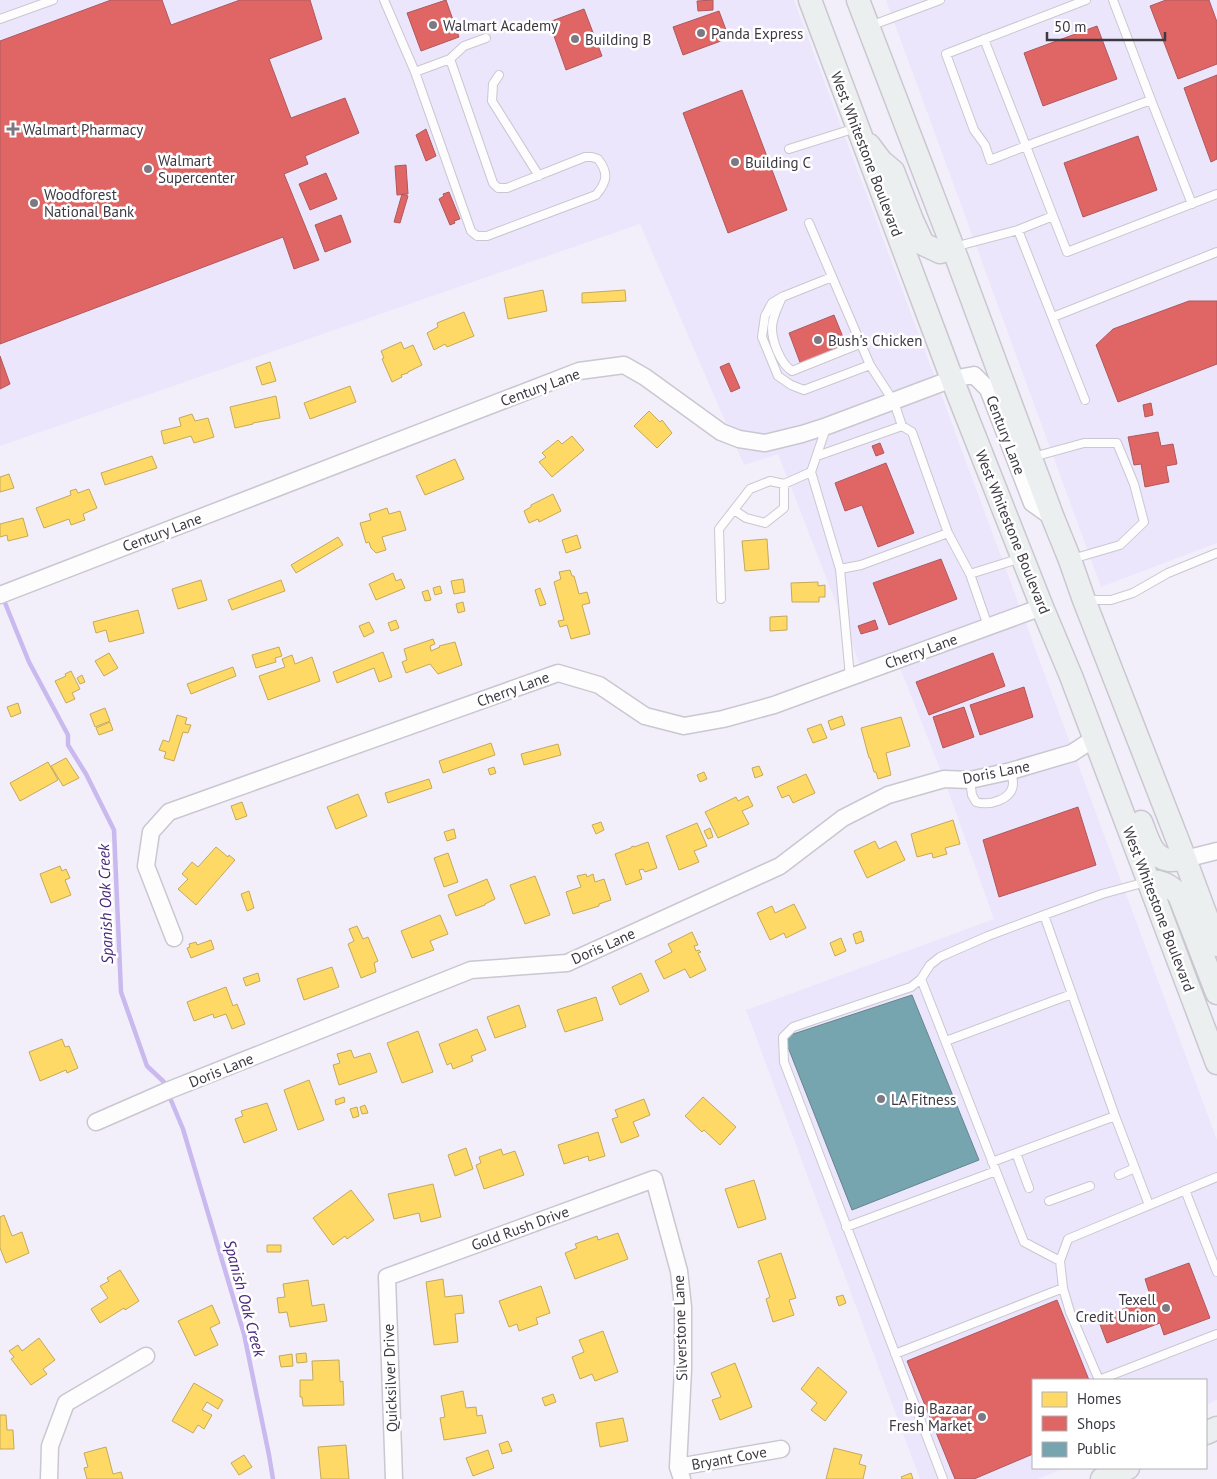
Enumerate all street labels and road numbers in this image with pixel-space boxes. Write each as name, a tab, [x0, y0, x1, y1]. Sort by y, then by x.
street label: West Whitestone Boulevard	[827, 69, 907, 239]
street label: Century Lane	[498, 364, 582, 410]
street label: Century Lane	[982, 393, 1030, 477]
street label: West Whitestone Boulevard	[971, 447, 1055, 617]
street label: Century Lane	[120, 508, 204, 556]
street label: Cherry Lane	[882, 629, 960, 673]
street label: Cherry Lane	[474, 667, 552, 711]
street label: Doris Lane	[961, 756, 1031, 788]
street label: West Whitestone Boulevard	[1119, 824, 1199, 994]
street label: Doris Lane	[568, 923, 638, 969]
street label: Doris Lane	[186, 1048, 256, 1092]
street label: Gold Rush Drive	[469, 1202, 571, 1254]
street label: Silverstone Lane	[669, 1275, 691, 1381]
street label: Quicksilver Drive	[379, 1323, 401, 1433]
street label: Bryant Cove	[690, 1442, 768, 1474]

